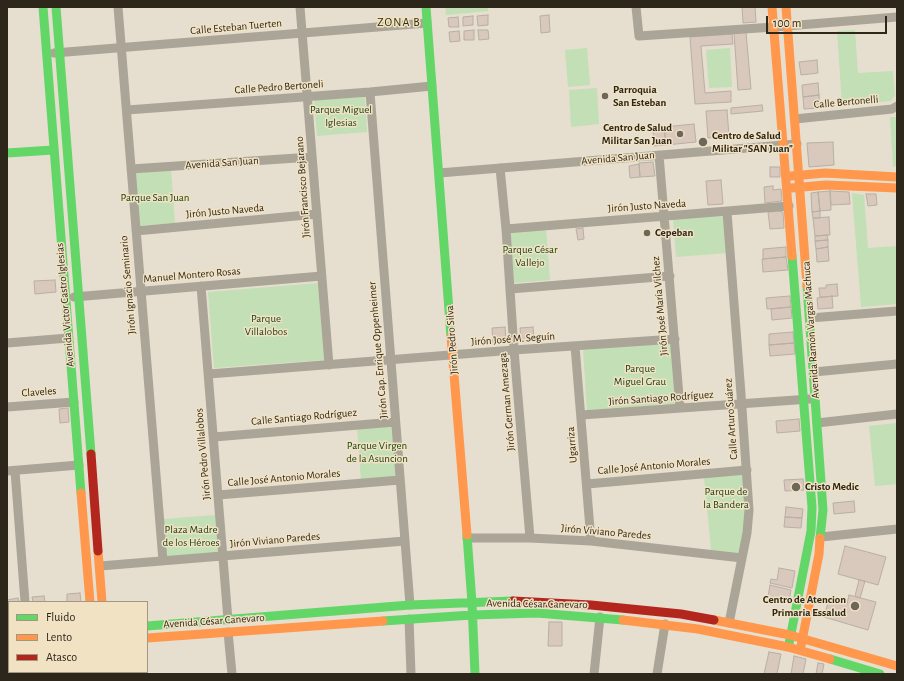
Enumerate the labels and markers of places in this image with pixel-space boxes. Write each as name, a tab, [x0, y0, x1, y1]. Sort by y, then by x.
place label: Parroquia San Esteban	[613, 83, 666, 109]
marker: Parroquia San Esteban	[600, 91, 610, 101]
place label: Centro de Salud Militar San Juan	[602, 121, 672, 147]
marker: Centro de Salud Militar San Juan	[675, 129, 685, 139]
place label: Centro de Salud Militar "SAN Juan"	[712, 129, 793, 155]
marker: Centro de Salud Militar "SAN Juan"	[697, 136, 709, 148]
place label: Cepeban	[655, 226, 693, 240]
marker: Cepeban	[642, 228, 652, 238]
place label: Cristo Medic	[805, 480, 859, 494]
marker: Cristo Medic	[790, 481, 802, 493]
place label: Centro de Atencion Primaria Essalud	[763, 593, 846, 619]
marker: Centro de Atencion Primaria Essalud	[849, 600, 861, 612]

